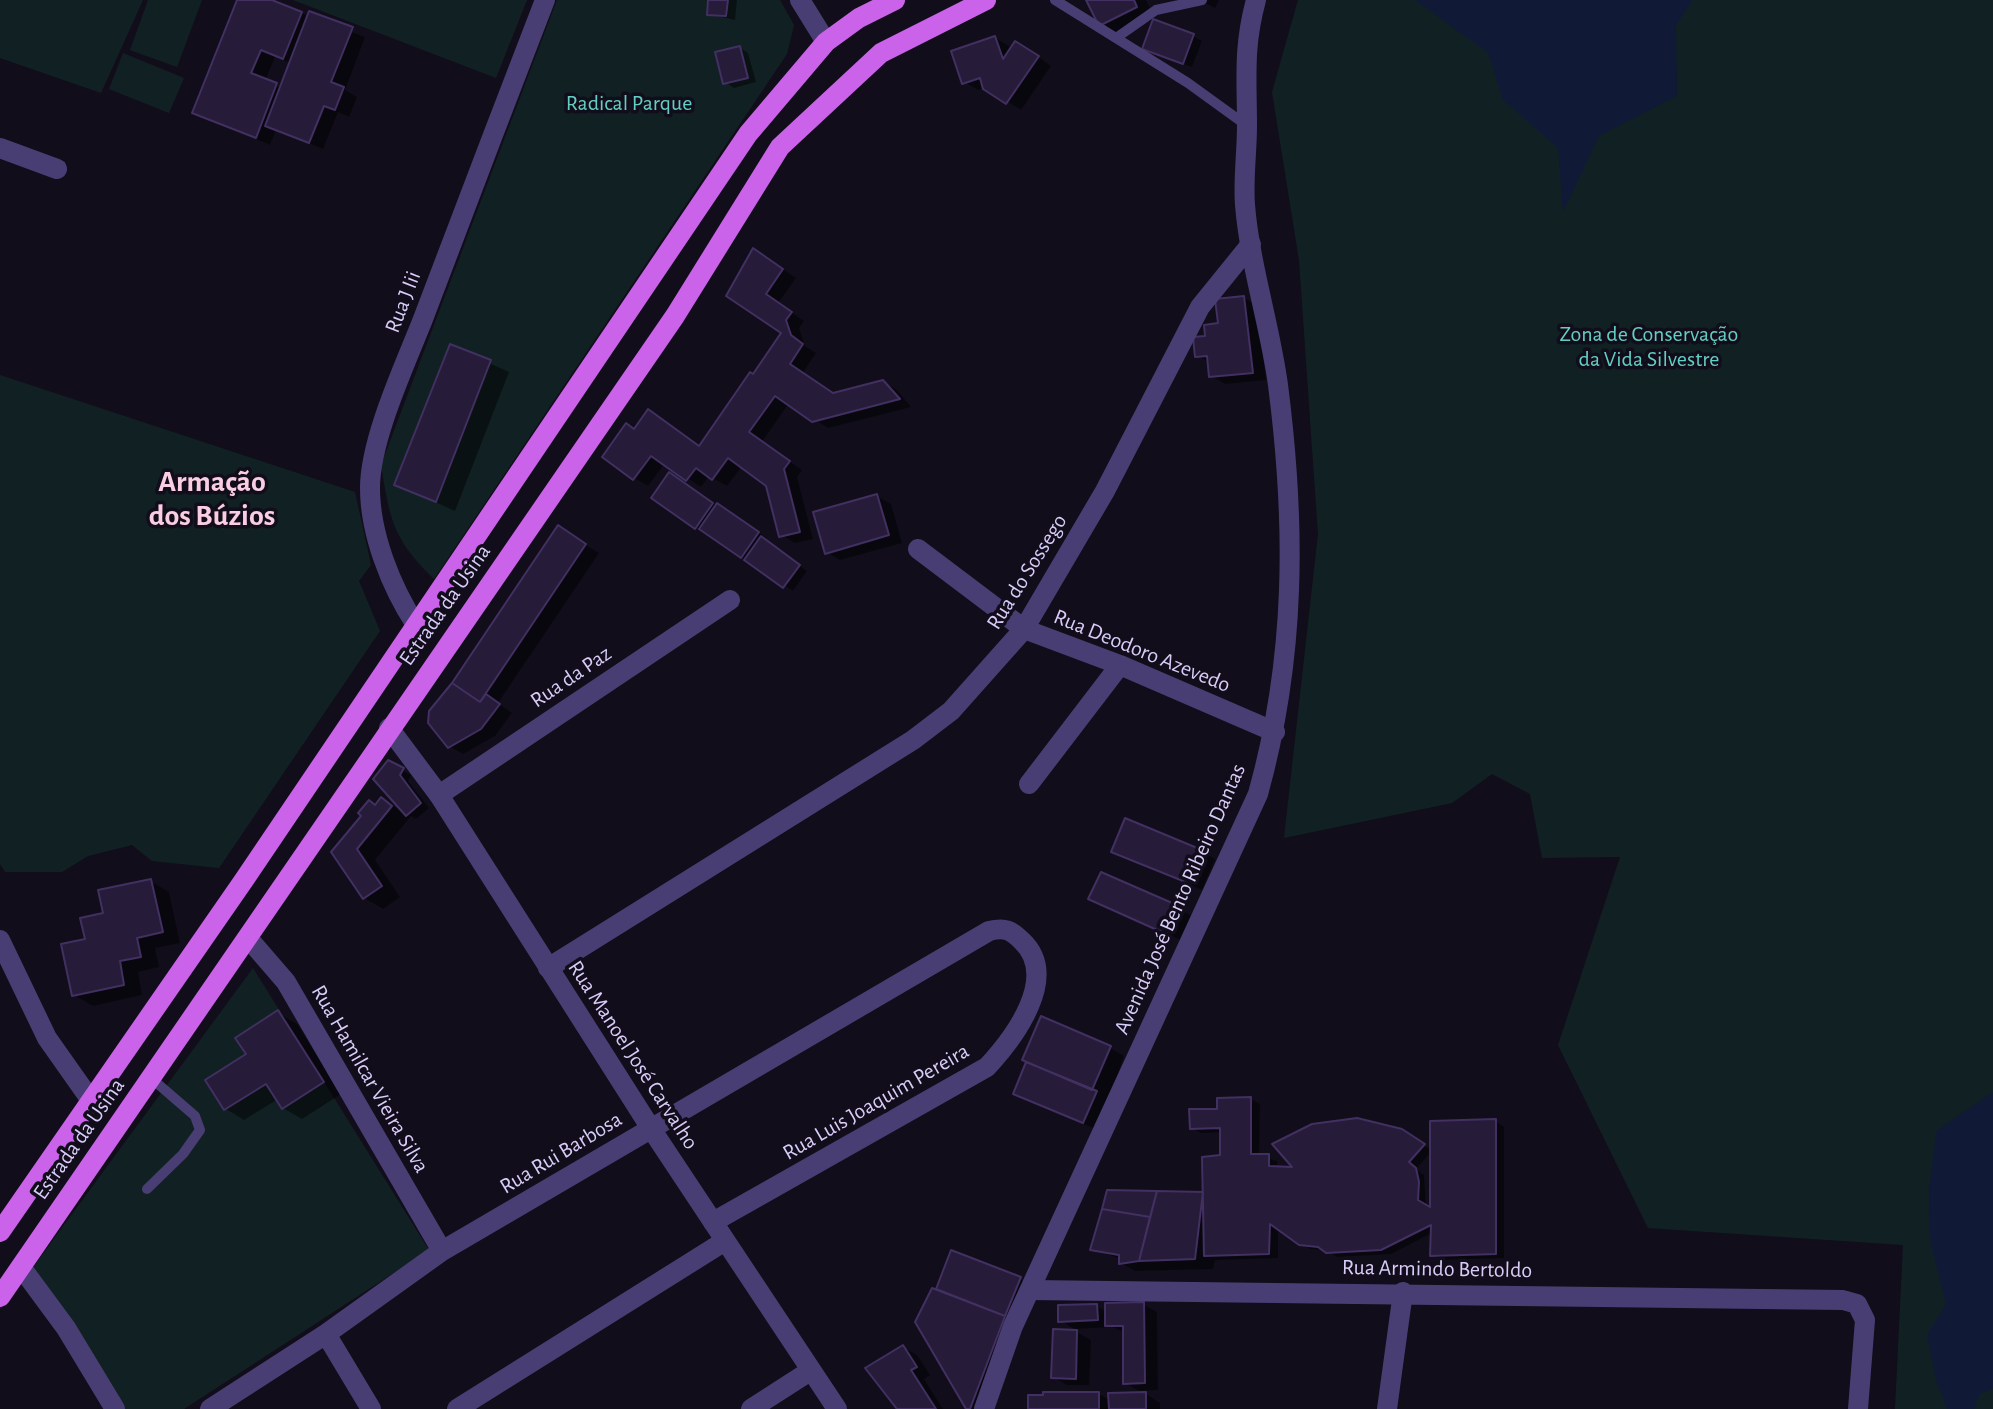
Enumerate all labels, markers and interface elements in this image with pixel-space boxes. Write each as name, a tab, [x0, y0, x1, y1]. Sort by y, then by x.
park label: Radical Parque	[566, 90, 692, 116]
street label: Rua J Iii	[379, 267, 427, 337]
park label: Zona de Conservação da Vida Silvestre	[1560, 321, 1738, 372]
district label: Armação dos Búzios	[149, 464, 275, 534]
street label: Rua do Sossego	[981, 509, 1073, 635]
street label: Estrada da Usina	[393, 539, 497, 671]
street label: Rua Deodoro Azevedo	[1050, 603, 1234, 699]
street label: Rua da Paz	[525, 640, 617, 714]
street label: Avenida José Bento Ribeiro Dantas	[1108, 760, 1252, 1038]
street label: Rua Manoel José Carvalho	[562, 956, 704, 1154]
street label: Rua Hamilcar Vieira Silva	[305, 980, 435, 1178]
street label: Rua Luis Joaquim Pereira	[778, 1038, 974, 1166]
street label: Estrada da Usina	[27, 1073, 131, 1205]
street label: Rua Rui Barbosa	[495, 1106, 627, 1200]
street label: Rua Armindo Bertoldo	[1342, 1254, 1532, 1284]

